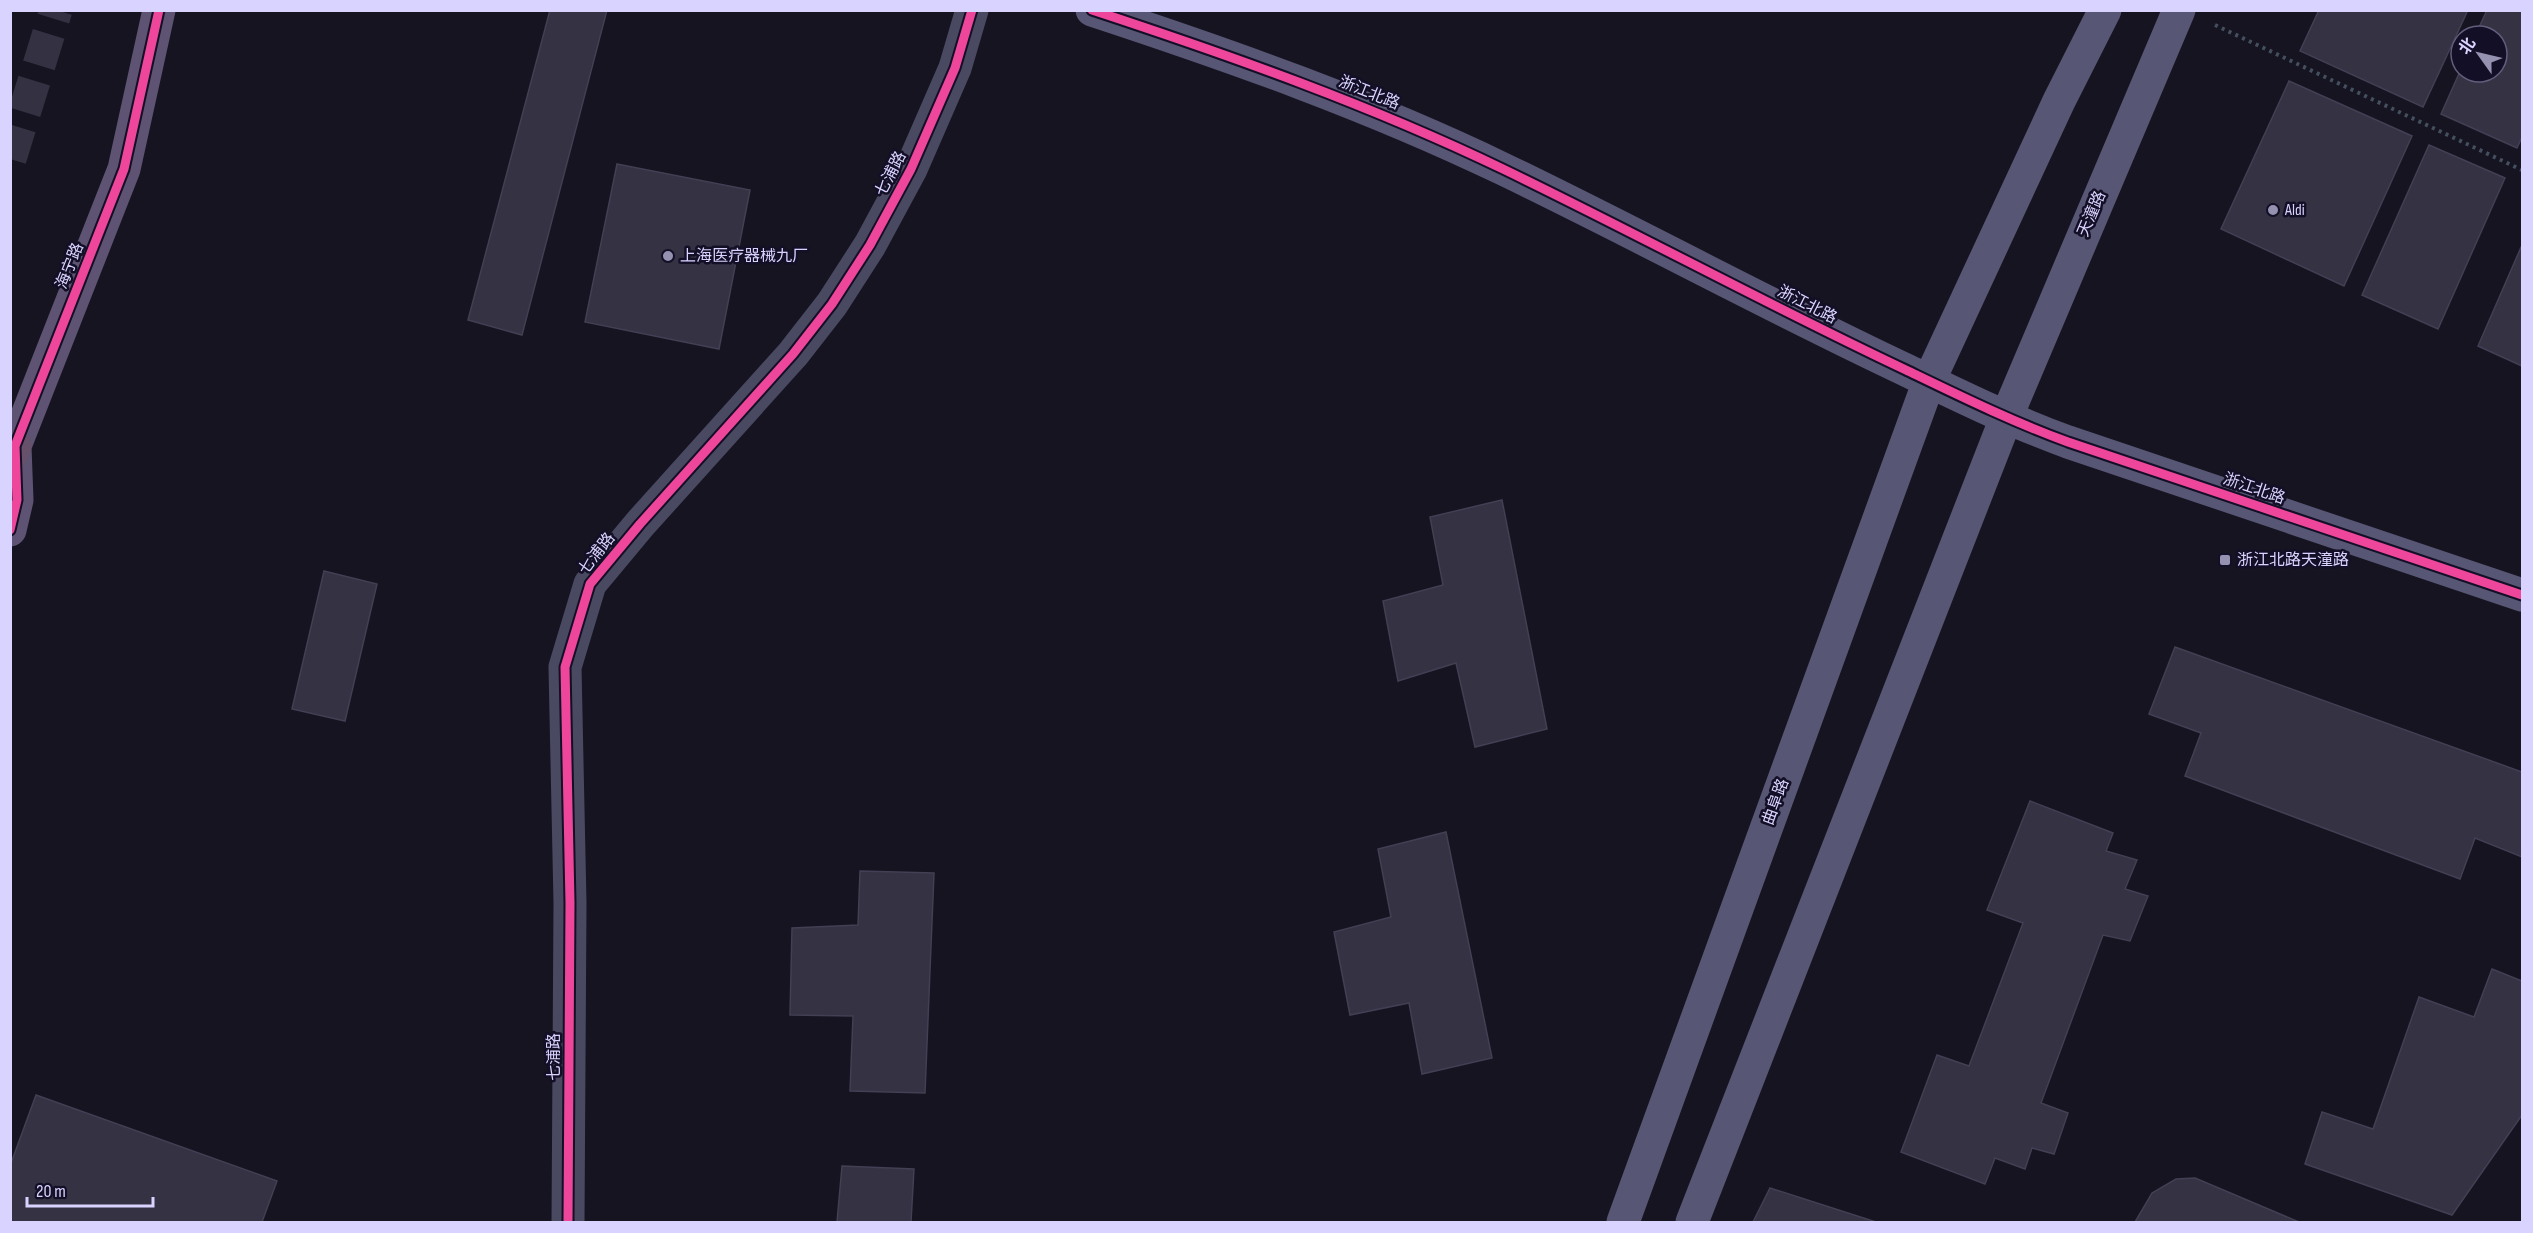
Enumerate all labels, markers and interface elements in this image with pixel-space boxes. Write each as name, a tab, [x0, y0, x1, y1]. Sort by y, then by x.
north arrow	[2449, 24, 2509, 84]
text: 北	[2455, 34, 2480, 58]
street label: 浙江北路	[1336, 72, 1402, 114]
street label: 七浦路	[872, 148, 910, 200]
street label: 天潼路	[2074, 188, 2110, 240]
place label: Aldi	[2284, 201, 2305, 220]
marker: Aldi	[2266, 203, 2280, 217]
street label: 海宁路	[52, 240, 88, 292]
place label: 上海医疗器械九厂	[680, 247, 808, 266]
marker: 上海医疗器械九厂	[661, 249, 675, 263]
street label: 浙江北路	[1774, 282, 1840, 328]
street label: 浙江北路	[2221, 470, 2287, 508]
street label: 七浦路	[575, 529, 619, 579]
place label: 浙江北路天潼路	[2237, 551, 2349, 570]
marker: 浙江北路天潼路	[2218, 553, 2232, 567]
street label: 曲阜路	[1759, 776, 1793, 828]
street label: 七浦路	[545, 1033, 564, 1081]
scale bar	[27, 1170, 153, 1208]
text: 20 m	[36, 1181, 66, 1202]

